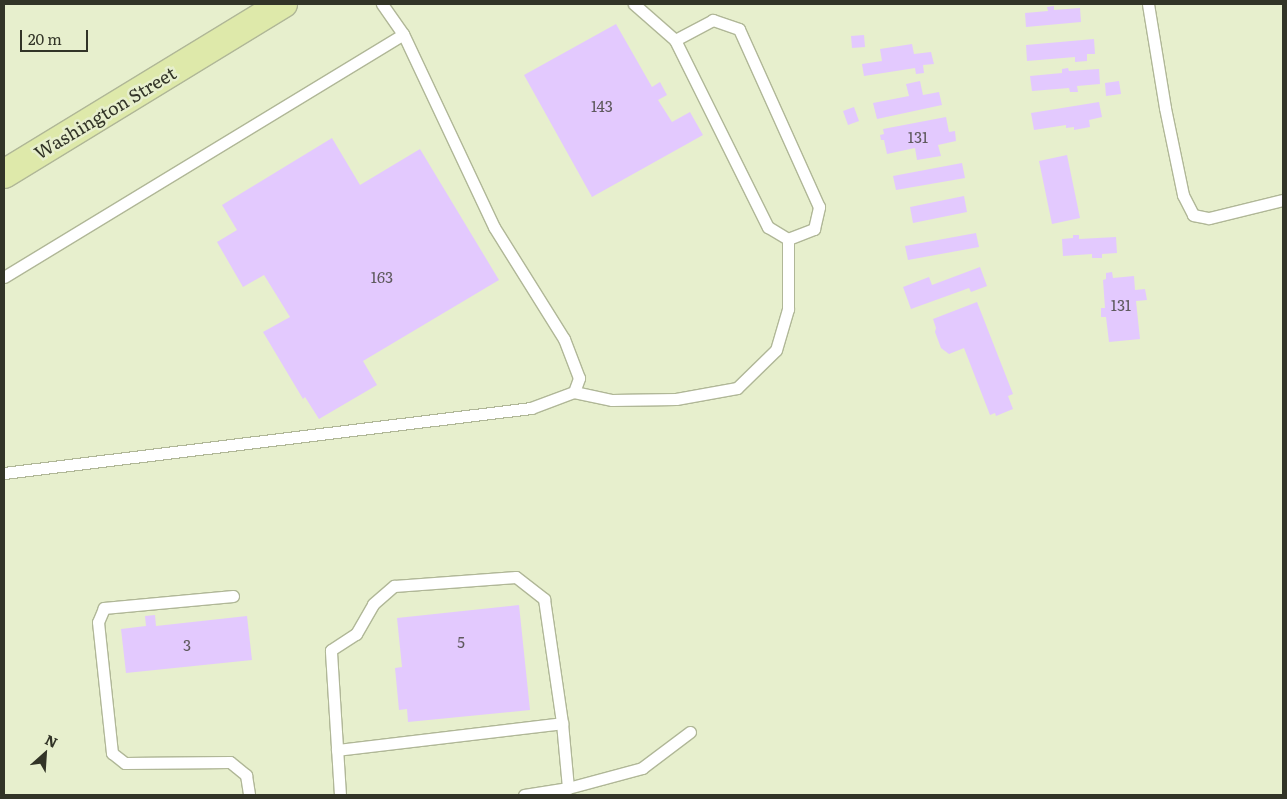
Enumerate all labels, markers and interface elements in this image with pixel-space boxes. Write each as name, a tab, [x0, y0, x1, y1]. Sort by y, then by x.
scale bar	[22, 20, 90, 52]
text: 20 m	[28, 27, 62, 50]
street label: Washington Street	[30, 62, 180, 164]
house number: 143	[591, 97, 613, 115]
house number: 131	[908, 128, 928, 146]
house number: 163	[371, 268, 393, 286]
house number: 131	[1111, 296, 1131, 314]
house number: 5	[457, 633, 465, 651]
house number: 3	[183, 636, 191, 654]
north arrow	[20, 729, 70, 779]
text: N	[42, 729, 61, 752]

